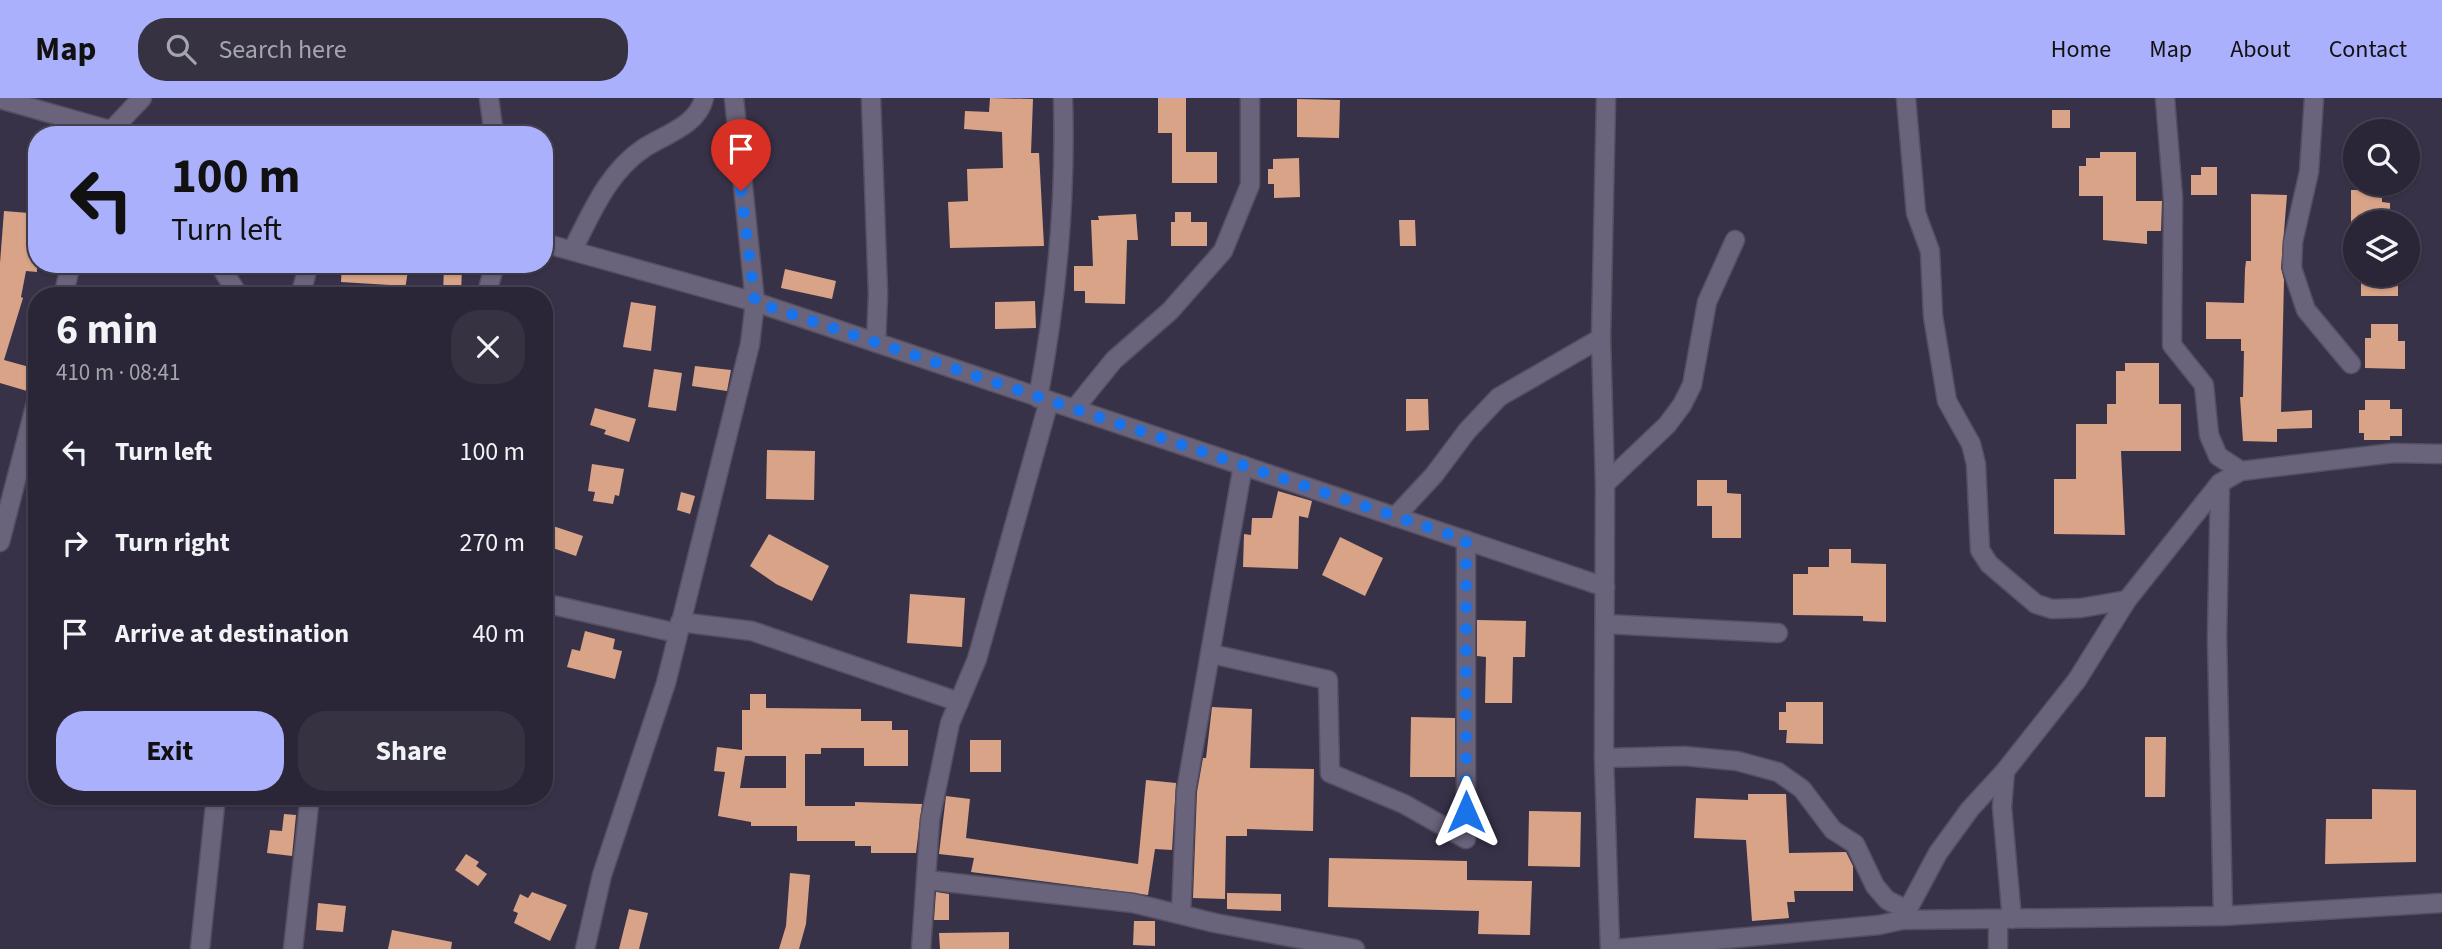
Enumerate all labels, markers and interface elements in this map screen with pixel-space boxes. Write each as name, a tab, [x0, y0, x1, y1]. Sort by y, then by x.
search box	[138, 18, 628, 81]
text: Map	[35, 26, 96, 73]
icon: search	[162, 30, 200, 68]
text: Search here	[218, 31, 347, 68]
text: Home	[2051, 32, 2111, 67]
text: Map	[2149, 32, 2192, 67]
text: About	[2230, 32, 2291, 67]
text: Contact	[2329, 32, 2407, 67]
pin	[711, 119, 771, 191]
map controls	[2343, 119, 2420, 287]
button: search	[2343, 119, 2420, 196]
icon: arrive	[722, 130, 760, 168]
text: 100 m	[171, 142, 300, 212]
icon: left	[56, 154, 147, 245]
text: Turn left	[171, 207, 282, 253]
button: layers	[2343, 210, 2420, 287]
text: 6 min	[56, 300, 158, 360]
button: close	[451, 310, 525, 384]
text: 410 m · 08:41	[56, 356, 180, 389]
icon: left	[56, 433, 94, 471]
text: Turn left	[115, 433, 212, 470]
text: 100 m	[459, 433, 525, 470]
icon: right	[56, 524, 94, 562]
text: Turn right	[115, 524, 230, 561]
text: 270 m	[459, 524, 525, 561]
icon: arrive	[56, 615, 94, 653]
text: Arrive at destination	[115, 615, 349, 652]
text: 40 m	[472, 615, 525, 652]
button: Exit	[56, 711, 284, 791]
button: Share	[298, 711, 525, 791]
position arrow	[1429, 775, 1503, 849]

